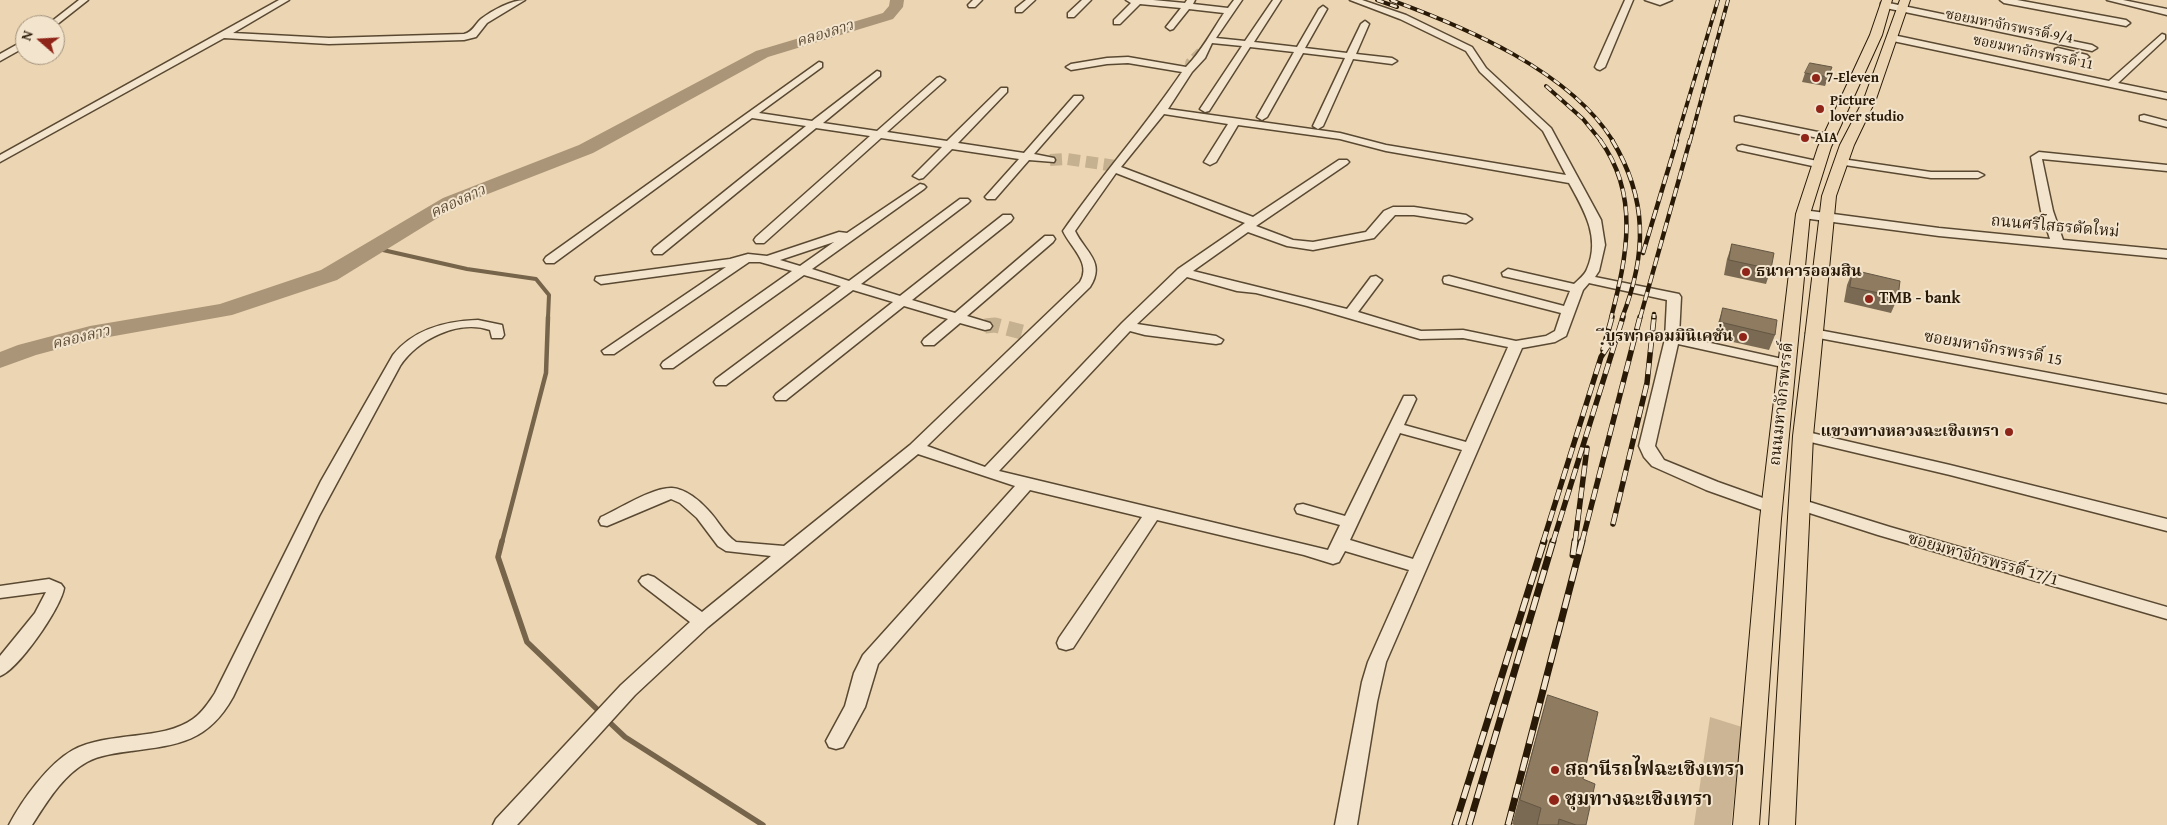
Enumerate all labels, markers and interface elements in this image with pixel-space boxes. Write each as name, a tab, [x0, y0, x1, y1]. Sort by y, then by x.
street label: ซอยมหาจักรพรรดิ์ 9/4	[1944, 6, 2074, 48]
north arrow	[15, 15, 65, 65]
water label: คลองลาว	[794, 17, 856, 51]
text: N	[16, 28, 38, 43]
street label: ซอยมหาจักรพรรดิ์ 11	[1971, 32, 2095, 74]
place label: 7-Eleven	[1826, 70, 1879, 86]
marker: 7-Eleven	[1810, 72, 1822, 84]
place label: Picture lover studio	[1830, 93, 1904, 125]
marker: Picture lover studio	[1814, 103, 1826, 115]
place label: AIA	[1815, 130, 1838, 146]
marker: AIA	[1799, 132, 1811, 144]
water label: คลองลาว	[428, 181, 488, 223]
street label: ถนนศรีโสธรตัดใหม่	[1990, 212, 2120, 242]
place label: ธนาคารออมสิน	[1756, 262, 1862, 282]
marker: ธนาคารออมสิน	[1740, 266, 1752, 278]
place label: TMB - bank	[1879, 289, 1960, 309]
marker: TMB - bank	[1863, 293, 1875, 305]
water label: คลองลาว	[50, 322, 112, 354]
place label: ฺีบูรพาคอมมินิเคชั่น	[1605, 327, 1733, 347]
street label: ซอยมหาจักรพรรดิ์ 15	[1922, 327, 2064, 371]
marker: ฺีบูรพาคอมมินิเคชั่น	[1737, 331, 1749, 343]
street label: ถนนมหาจักรพรรดิ์	[1766, 341, 1798, 467]
place label: แขวงทางหลวงฉะเชิงเทรา	[1820, 422, 1999, 442]
marker: แขวงทางหลวงฉะเชิงเทรา	[2003, 426, 2015, 438]
street label: ซอยมหาจักรพรรดิ์ 17/1	[1906, 529, 2060, 591]
place label: สถานีรถไฟฉะเชิงเทรา	[1565, 759, 1744, 781]
marker: สถานีรถไฟฉะเชิงเทรา	[1549, 764, 1561, 776]
place label: ชุมทางฉะเชิงเทรา	[1565, 789, 1712, 811]
marker: ชุมทางฉะเชิงเทรา	[1547, 793, 1561, 807]

